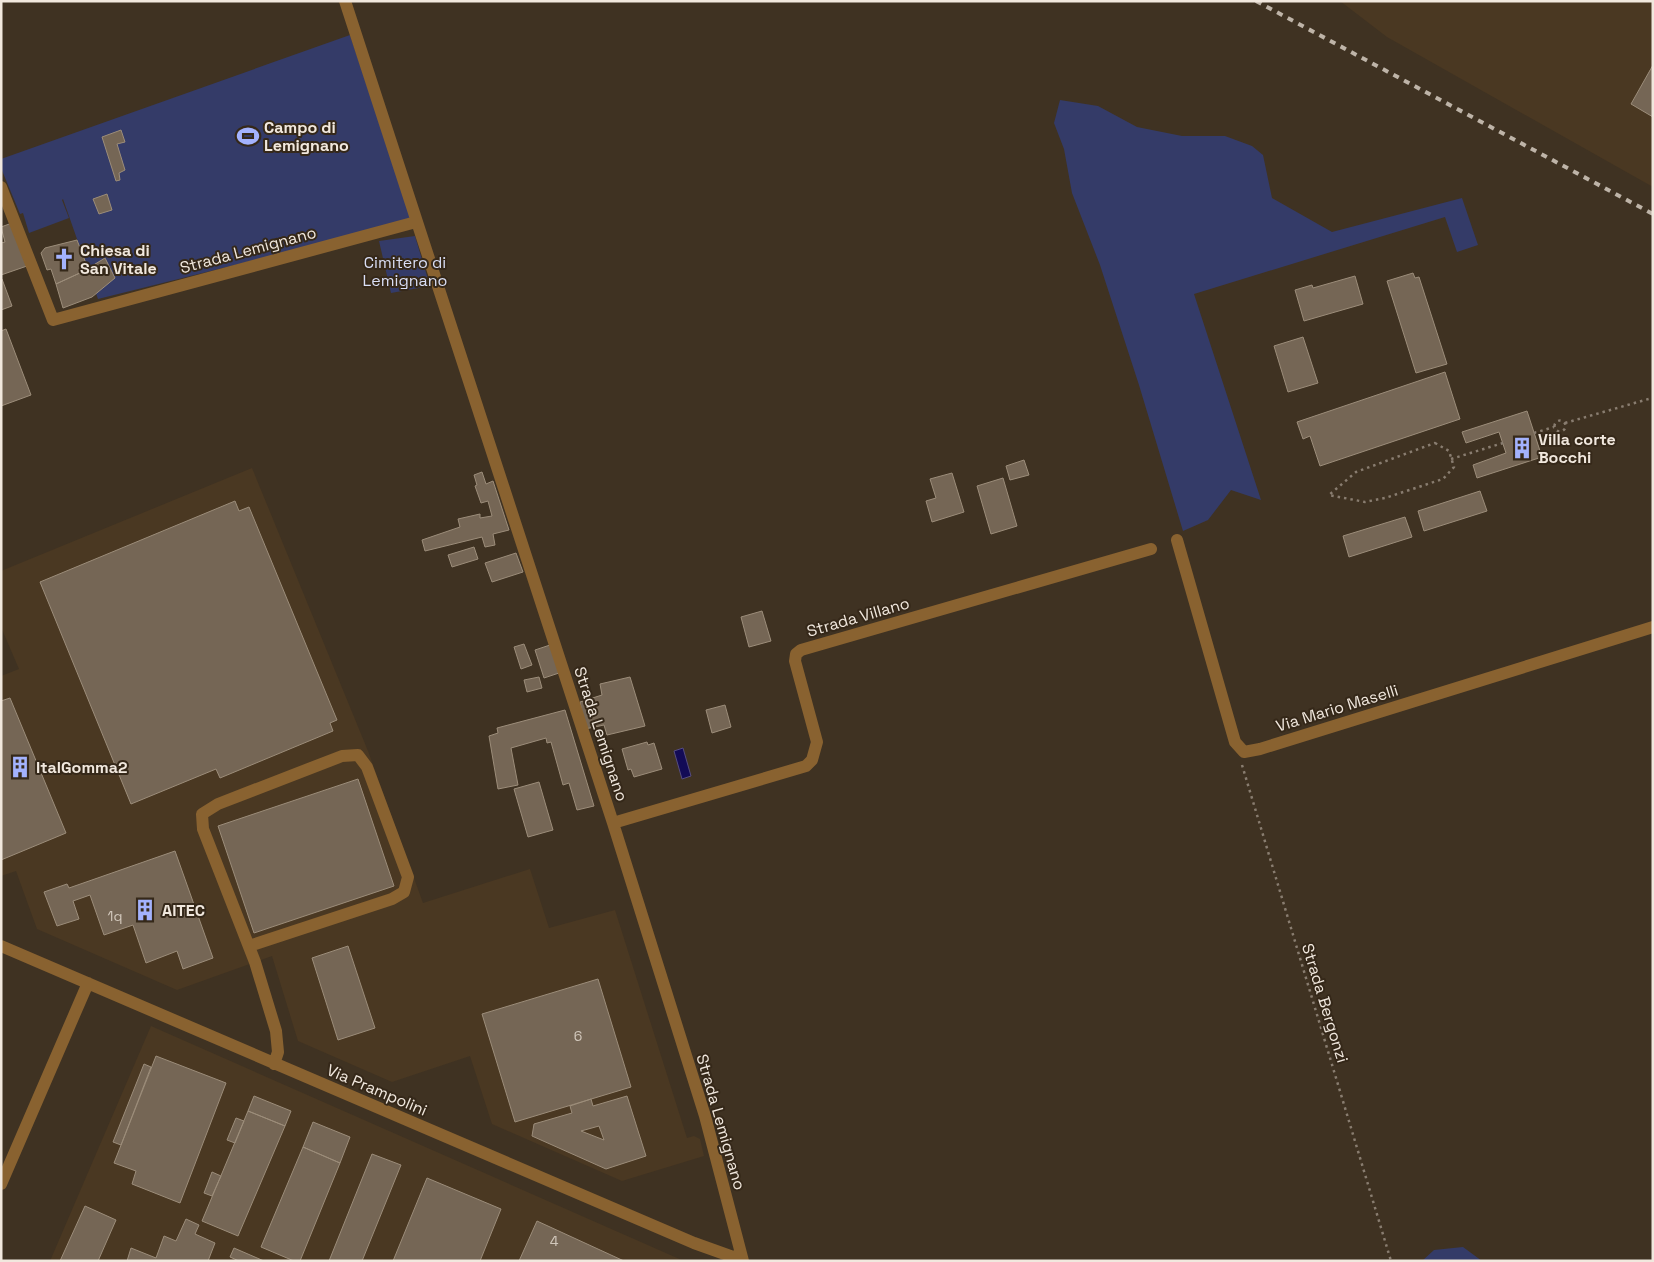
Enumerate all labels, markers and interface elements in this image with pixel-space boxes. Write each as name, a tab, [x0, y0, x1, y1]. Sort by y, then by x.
place label: Campo di Lemignano	[264, 117, 349, 156]
sports icon: Campo di Lemignano	[235, 123, 261, 149]
street label: Strada Lemignano	[178, 222, 318, 278]
place label: Chiesa di San Vitale	[80, 240, 157, 279]
church icon: Chiesa di San Vitale	[51, 246, 77, 272]
park label: Cimitero di Lemignano	[363, 252, 447, 291]
place label: Villa corte Bocchi	[1538, 429, 1616, 468]
building icon: Villa corte Bocchi	[1509, 435, 1535, 461]
street label: Strada Villano	[804, 592, 912, 642]
street label: Strada Lemignano	[569, 664, 633, 804]
street label: Via Mario Maselli	[1273, 679, 1401, 737]
building icon: ItalGomma2	[7, 754, 33, 780]
place label: ItalGomma2	[36, 757, 128, 778]
building icon: AITEC	[132, 897, 158, 923]
place label: AITEC	[162, 900, 205, 921]
house number: 1q	[108, 907, 122, 925]
street label: Strada Bergonzi	[1297, 941, 1353, 1065]
house number: 6	[574, 1027, 582, 1045]
street label: Strada Lemignano	[692, 1052, 750, 1192]
street label: Via Prampolini	[324, 1059, 430, 1121]
house number: 4	[550, 1232, 559, 1250]

